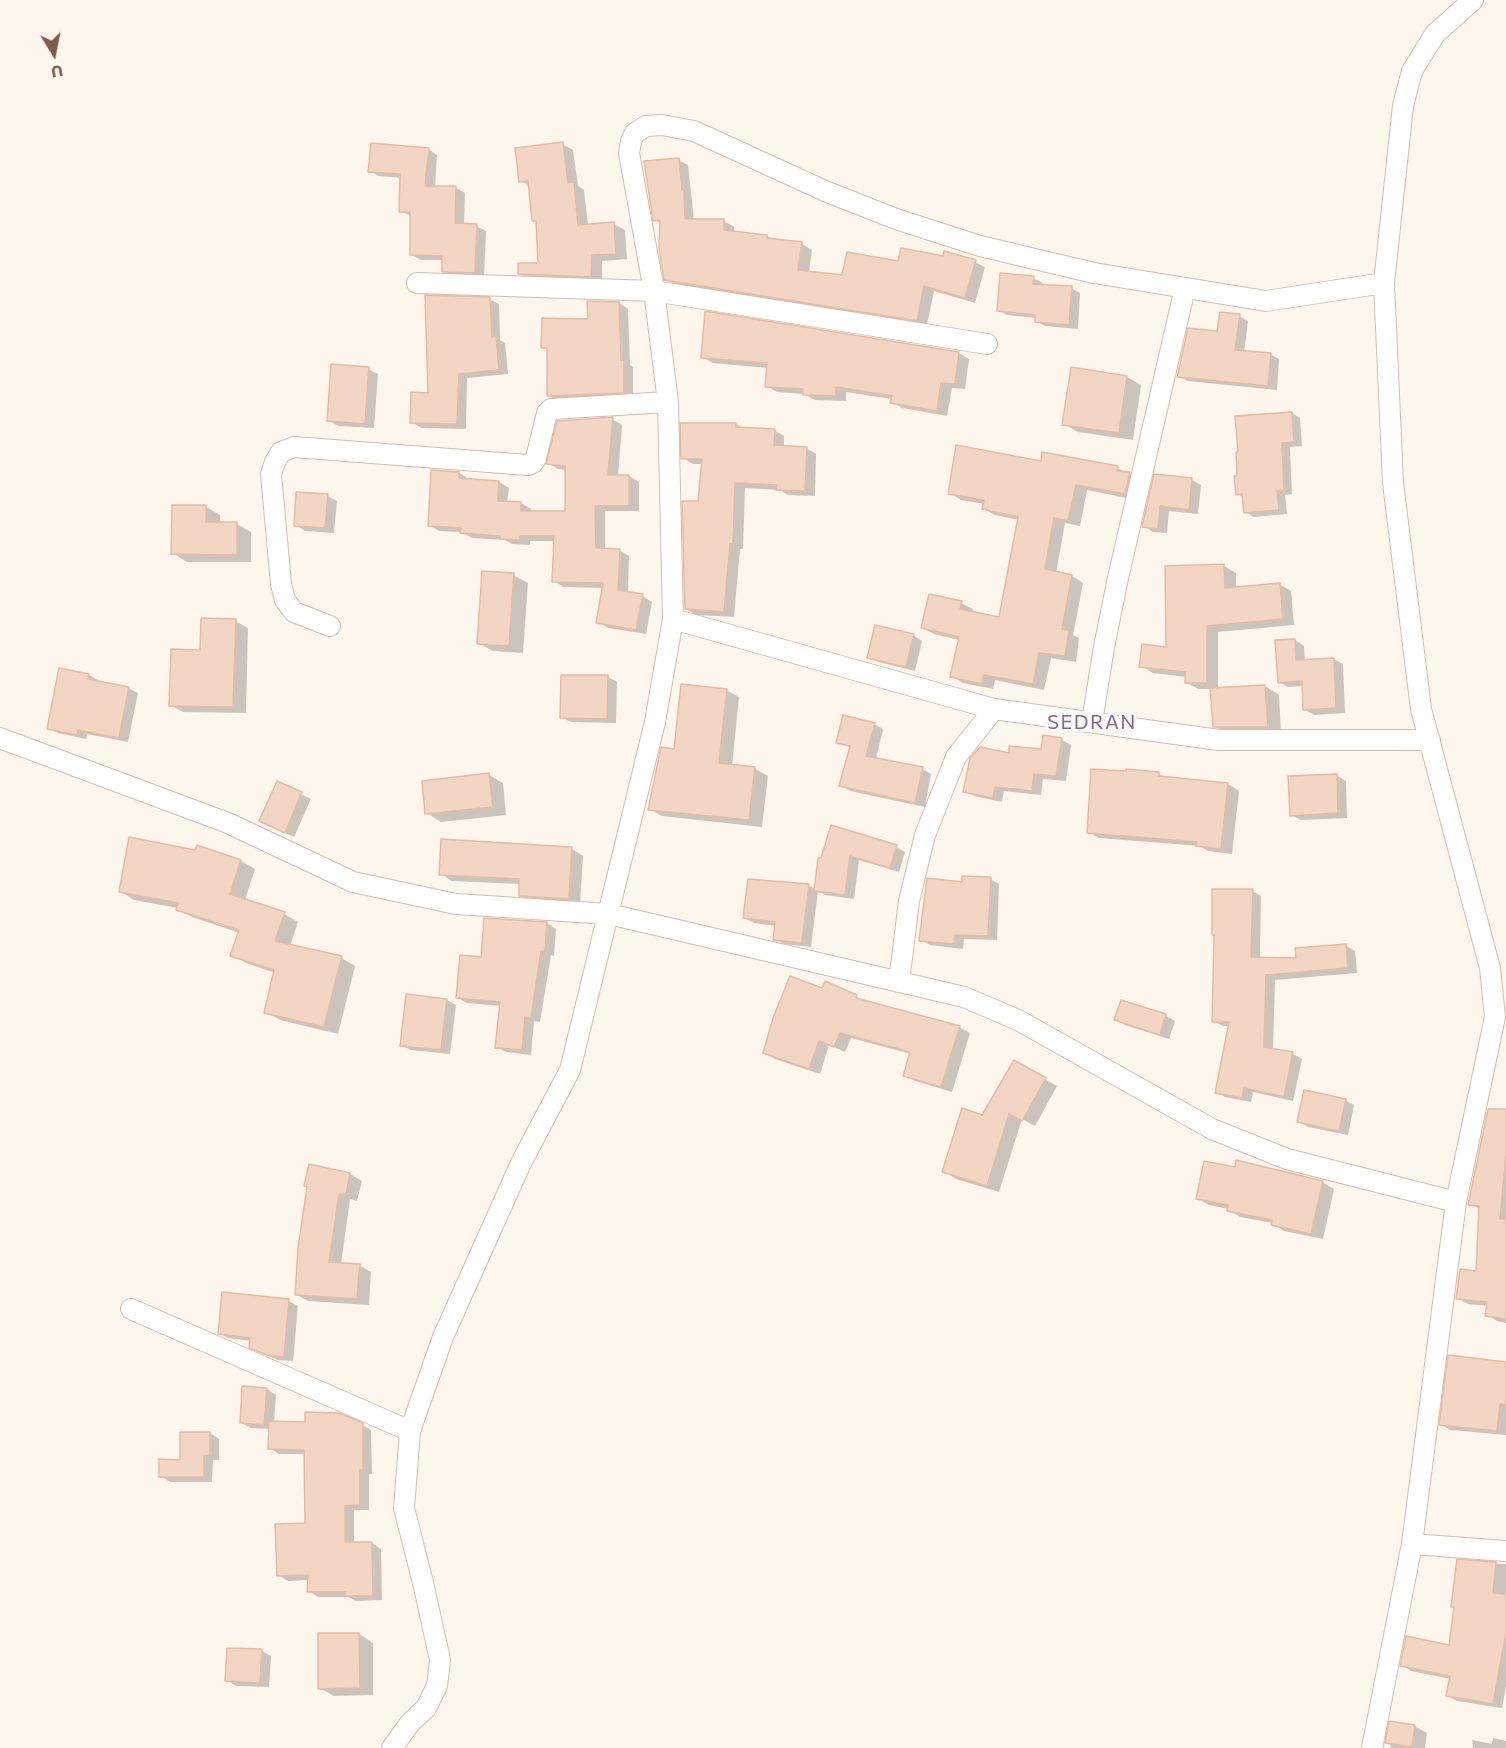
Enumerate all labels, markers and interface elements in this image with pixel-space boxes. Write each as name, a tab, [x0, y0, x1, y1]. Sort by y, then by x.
north arrow	[24, 24, 84, 84]
text: U	[50, 62, 65, 83]
district label: SEDRAN	[1047, 710, 1137, 734]

